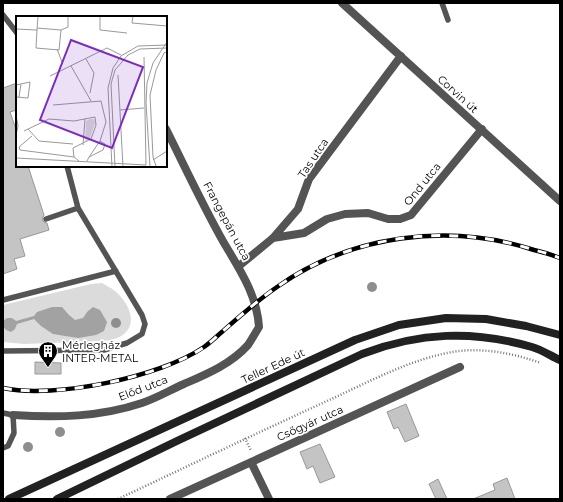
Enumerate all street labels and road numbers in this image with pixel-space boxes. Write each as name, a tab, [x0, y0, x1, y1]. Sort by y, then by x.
street label: Corvin út	[435, 72, 482, 116]
street label: Tas utca	[295, 135, 331, 181]
street label: Ond utca	[400, 160, 444, 208]
street label: Frangepán utca	[200, 179, 254, 263]
street label: Teller Ede út	[239, 345, 307, 387]
street label: Előd utca	[116, 372, 170, 404]
street label: Csőgyár utca	[275, 402, 345, 444]

